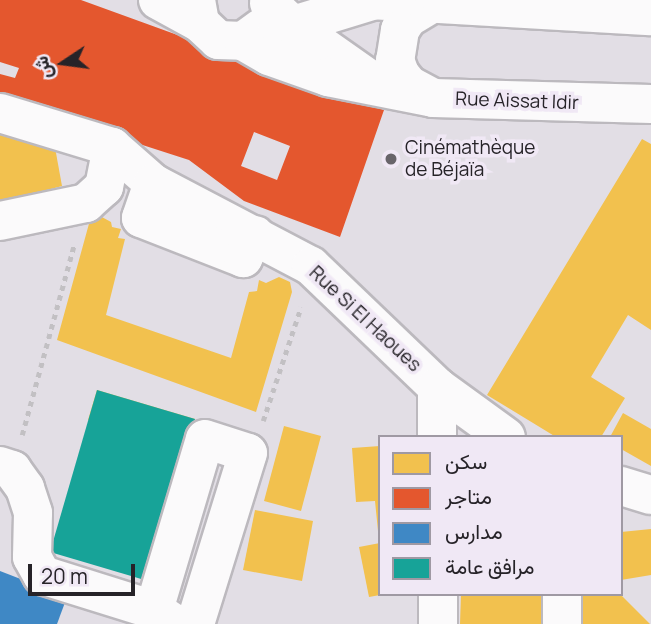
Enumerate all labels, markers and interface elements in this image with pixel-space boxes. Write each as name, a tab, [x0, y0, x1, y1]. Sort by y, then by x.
north arrow	[28, 28, 98, 98]
text: ش	[27, 54, 58, 82]
street label: Rue Aissat Idir	[455, 87, 579, 115]
place label: Cinémathèque de Béjaïa	[405, 137, 535, 181]
marker: Cinémathèque de Béjaïa	[383, 151, 399, 167]
street label: Rue Si El Haoues	[304, 261, 426, 377]
legend	[378, 435, 623, 596]
text: سكن	[445, 447, 487, 475]
text: متاجر	[445, 482, 492, 510]
text: مدارس	[445, 517, 503, 545]
scale bar	[32, 550, 138, 594]
text: مرافق عامة	[445, 552, 535, 580]
text: 20 m	[41, 562, 88, 590]

